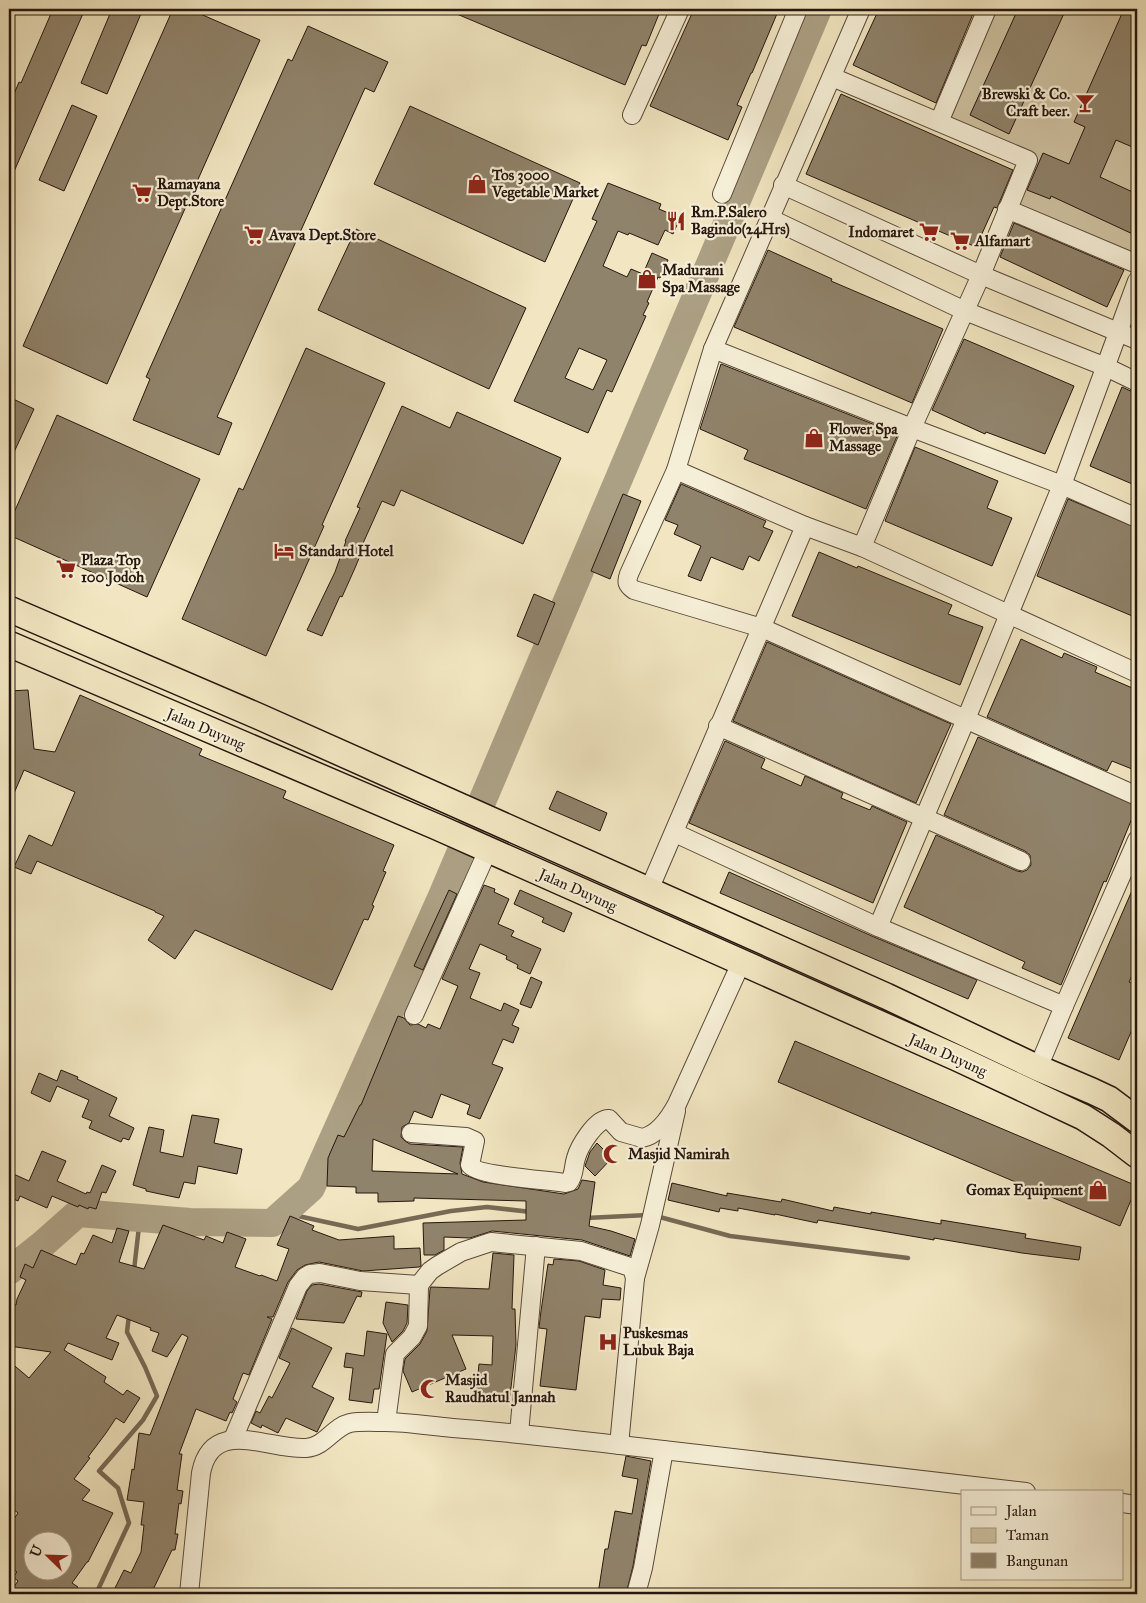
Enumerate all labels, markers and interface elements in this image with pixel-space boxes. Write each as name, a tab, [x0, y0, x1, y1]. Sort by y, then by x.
place label: Brewski & Co. Craft beer.	[982, 85, 1070, 120]
bar icon: Brewski & Co. Craft beer.	[1074, 92, 1096, 114]
place label: Tos 3000 Vegetable Market	[491, 166, 600, 202]
shop icon: Tos 3000 Vegetable Market	[466, 173, 488, 195]
place label: Ramayana Dept.Store	[157, 175, 225, 211]
supermarket icon: Ramayana Dept.Store	[131, 182, 153, 204]
place label: Rm.P.Salero Bagindo(24Hrs)	[691, 203, 790, 239]
restaurant icon: Rm.P.Salero Bagindo(24Hrs)	[665, 210, 687, 232]
supermarket icon: Indomaret	[918, 221, 940, 243]
place label: Indomaret	[848, 223, 915, 241]
supermarket icon: Avava Dept.Store	[243, 224, 265, 246]
place label: Avava Dept.Store	[268, 226, 377, 245]
supermarket icon: Alfamart	[949, 230, 971, 252]
place label: Alfamart	[974, 232, 1031, 250]
place label: Madurani Spa Massage	[662, 261, 741, 297]
shop icon: Madurani Spa Massage	[636, 268, 658, 290]
place label: Flower Spa Massage	[829, 420, 898, 456]
shop icon: Flower Spa Massage	[803, 427, 825, 449]
hotel icon: Standard Hotel	[273, 540, 295, 562]
place label: Standard Hotel	[299, 542, 395, 560]
place label: Plaza Top 100 Jodoh	[81, 551, 145, 587]
supermarket icon: Plaza Top 100 Jodoh	[55, 558, 77, 580]
street label: Jalan Duyung	[162, 704, 249, 755]
street label: Jalan Duyung	[534, 864, 621, 917]
street label: Jalan Duyung	[904, 1029, 991, 1082]
mosque icon: Masjid Namirah	[602, 1143, 624, 1165]
place label: Masjid Namirah	[628, 1145, 730, 1164]
shop icon: Gomax Equipment	[1087, 1179, 1109, 1201]
place label: Gomax Equipment	[966, 1181, 1084, 1200]
place label: Puskesmas Lubuk Baja	[623, 1324, 694, 1360]
hospital icon: Puskesmas Lubuk Baja	[597, 1331, 619, 1353]
place label: Masjid Raudhatul Jannah	[445, 1371, 556, 1407]
mosque icon: Masjid Raudhatul Jannah	[419, 1378, 441, 1400]
legend	[961, 1490, 1124, 1580]
text: Jalan	[1004, 1502, 1037, 1521]
text: Taman	[1006, 1526, 1049, 1544]
north arrow	[22, 1530, 72, 1580]
text: U	[27, 1542, 47, 1560]
text: Bangunan	[1006, 1552, 1068, 1570]

